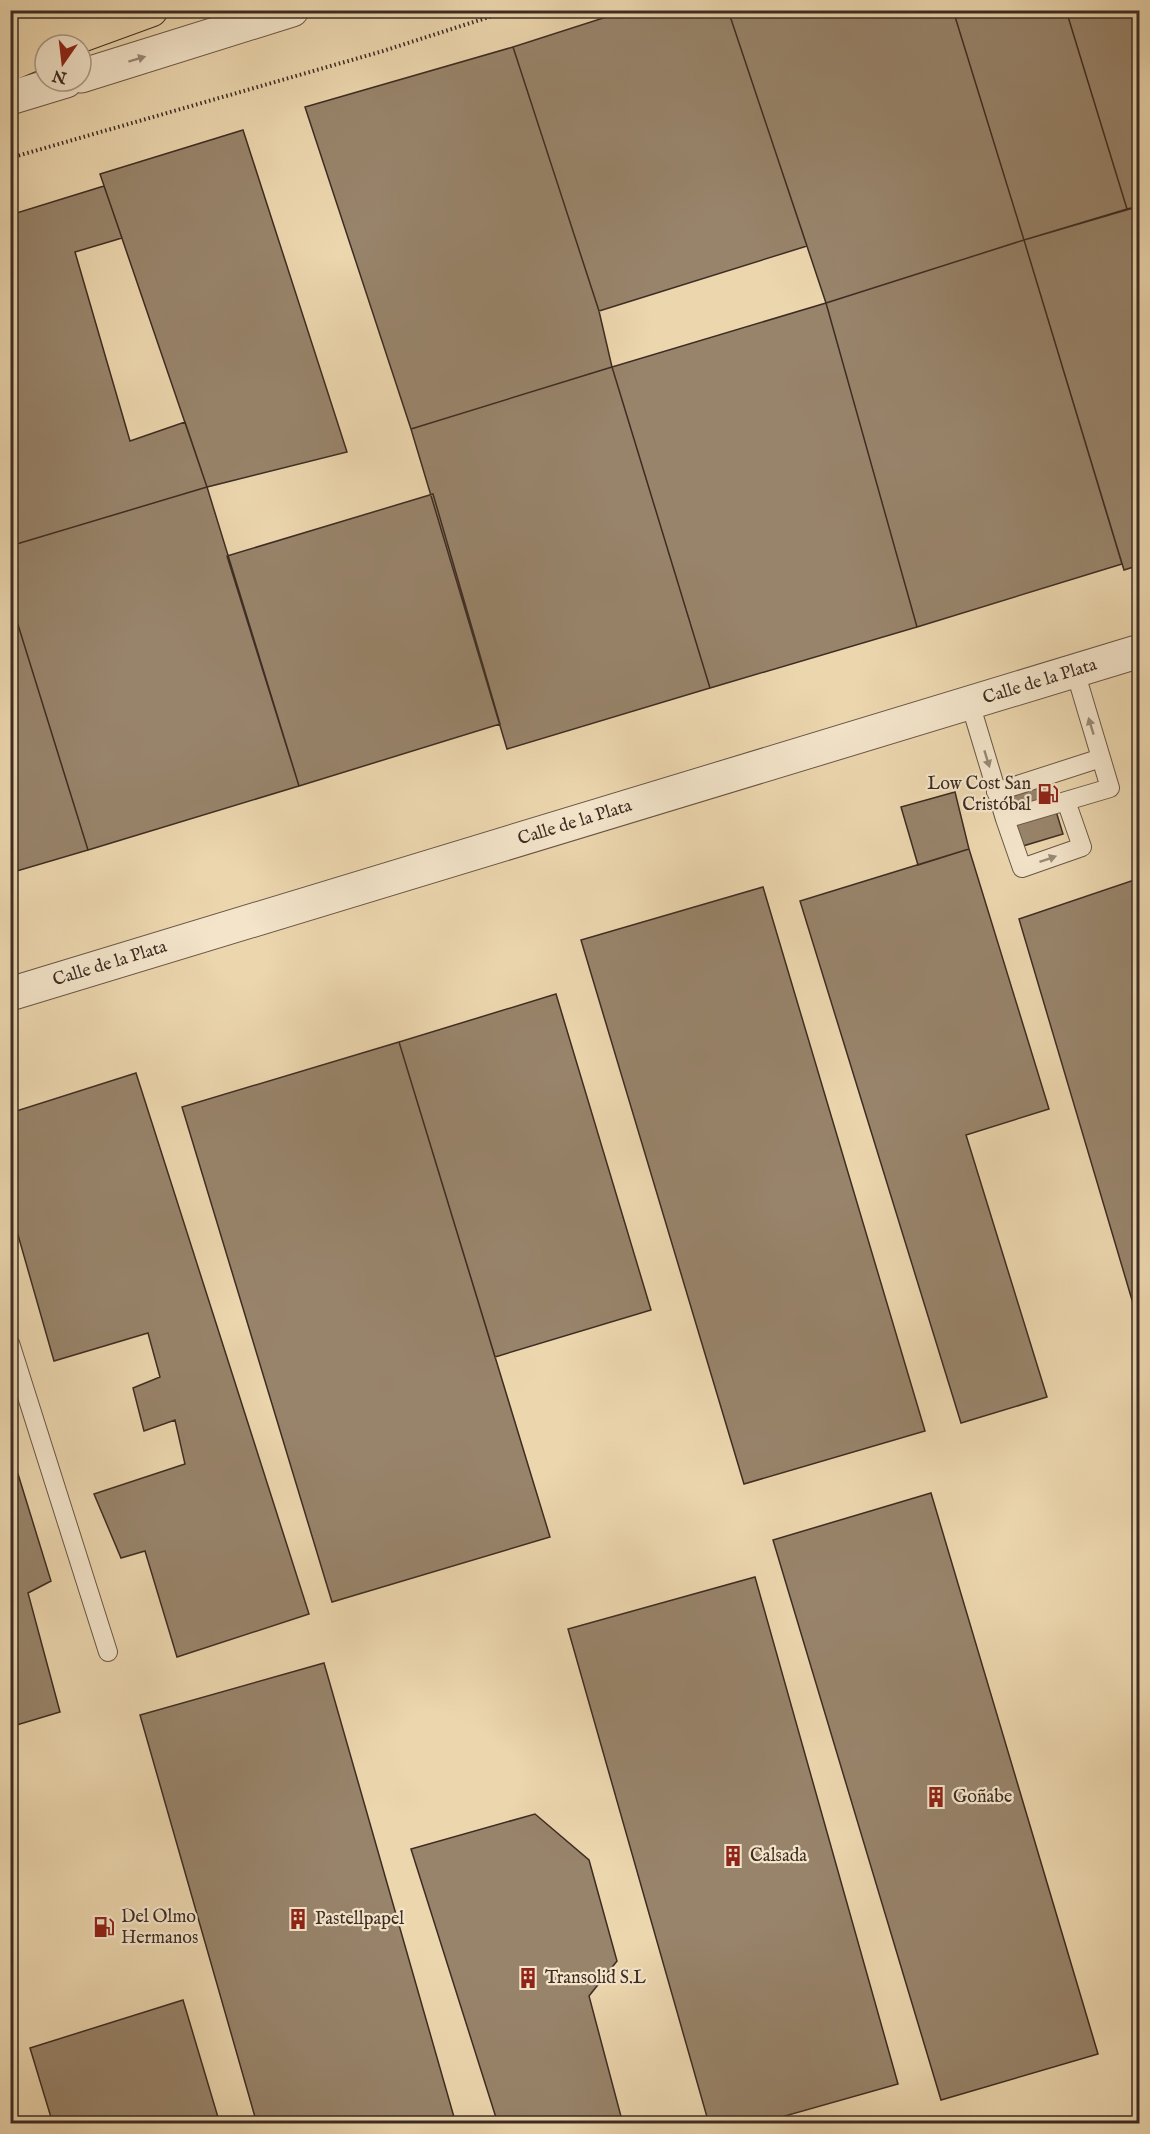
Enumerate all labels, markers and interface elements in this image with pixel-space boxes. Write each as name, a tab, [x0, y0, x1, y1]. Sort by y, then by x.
north arrow	[33, 33, 93, 93]
one-way arrow	[128, 54, 146, 63]
text: N	[51, 64, 70, 87]
street label: Calle de la Plata	[980, 654, 1100, 710]
one-way arrow	[1086, 717, 1095, 735]
one-way arrow	[982, 750, 992, 768]
place label: Low Cost San Cristóbal	[927, 773, 1031, 817]
fuel station icon: Low Cost San Cristóbal	[1036, 782, 1060, 806]
street label: Calle de la Plata	[515, 795, 635, 851]
one-way arrow	[1039, 853, 1057, 863]
street label: Calle de la Plata	[50, 936, 170, 992]
building icon: Goñabe	[924, 1785, 948, 1809]
place label: Goñabe	[953, 1786, 1012, 1809]
building icon: Calsada	[721, 1844, 745, 1868]
place label: Calsada	[750, 1845, 807, 1868]
place label: Del Olmo Hermanos	[121, 1906, 198, 1950]
building icon: Pastellpapel	[286, 1907, 310, 1931]
place label: Pastellpapel	[315, 1908, 404, 1931]
fuel station icon: Del Olmo Hermanos	[92, 1915, 116, 1939]
building icon: Transolid S.L	[516, 1966, 540, 1990]
place label: Transolid S.L	[545, 1967, 646, 1990]

